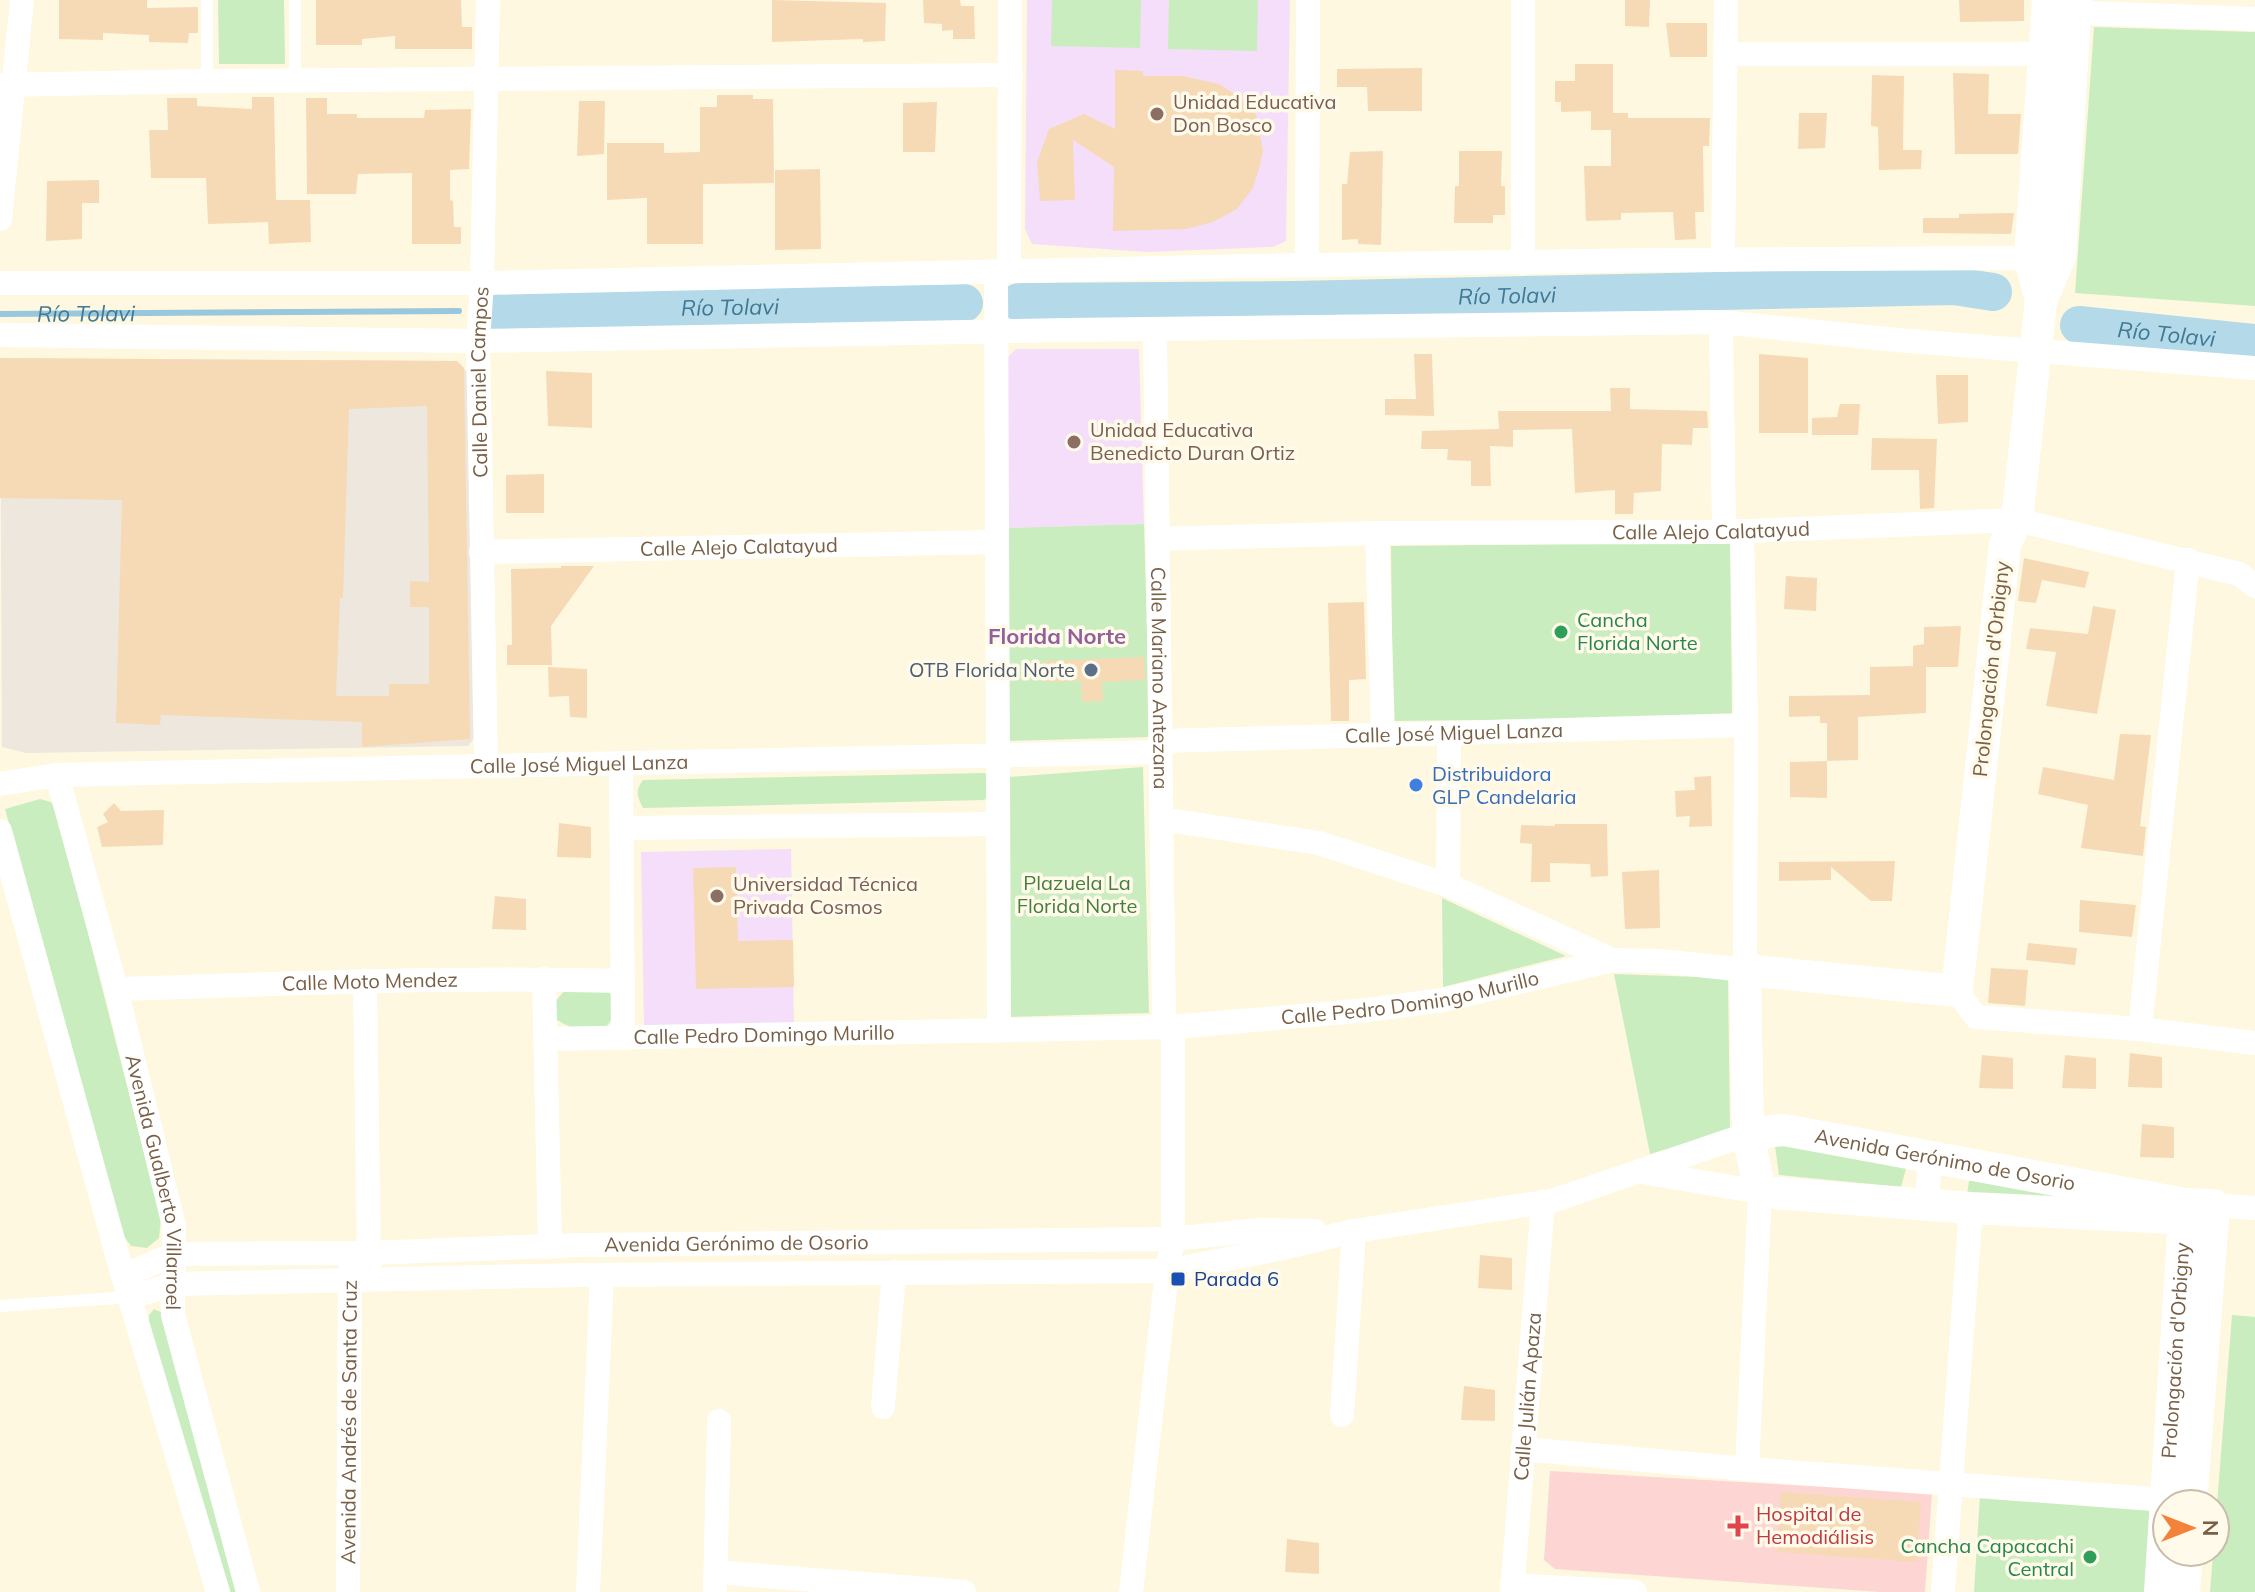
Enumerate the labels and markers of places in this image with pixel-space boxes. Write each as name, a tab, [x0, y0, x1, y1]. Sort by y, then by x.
place label: Unidad Educativa Don Bosco	[1173, 89, 1337, 137]
marker: Unidad Educativa Don Bosco	[1148, 105, 1166, 123]
place label: Unidad Educativa Benedicto Duran Ortiz	[1090, 417, 1295, 465]
marker: Unidad Educativa Benedicto Duran Ortiz	[1065, 433, 1083, 451]
place label: Cancha Florida Norte	[1577, 607, 1698, 655]
marker: Cancha Florida Norte	[1552, 623, 1570, 641]
place label: OTB Florida Norte	[909, 657, 1075, 682]
marker: OTB Florida Norte	[1082, 661, 1100, 679]
place label: Distribuidora GLP Candelaria	[1432, 761, 1577, 809]
marker: Distribuidora GLP Candelaria	[1407, 776, 1425, 794]
place label: Universidad Técnica Privada Cosmos	[733, 871, 918, 919]
marker: Universidad Técnica Privada Cosmos	[708, 887, 726, 905]
place label: Parada 6	[1194, 1266, 1279, 1291]
marker: Parada 6	[1169, 1270, 1187, 1288]
place label: Hospital de Hemodiálisis	[1756, 1501, 1874, 1549]
marker: Hospital de Hemodiálisis	[1727, 1515, 1749, 1537]
place label: Cancha Capacachi Central	[1901, 1533, 2074, 1581]
marker: Cancha Capacachi Central	[2081, 1548, 2099, 1566]

